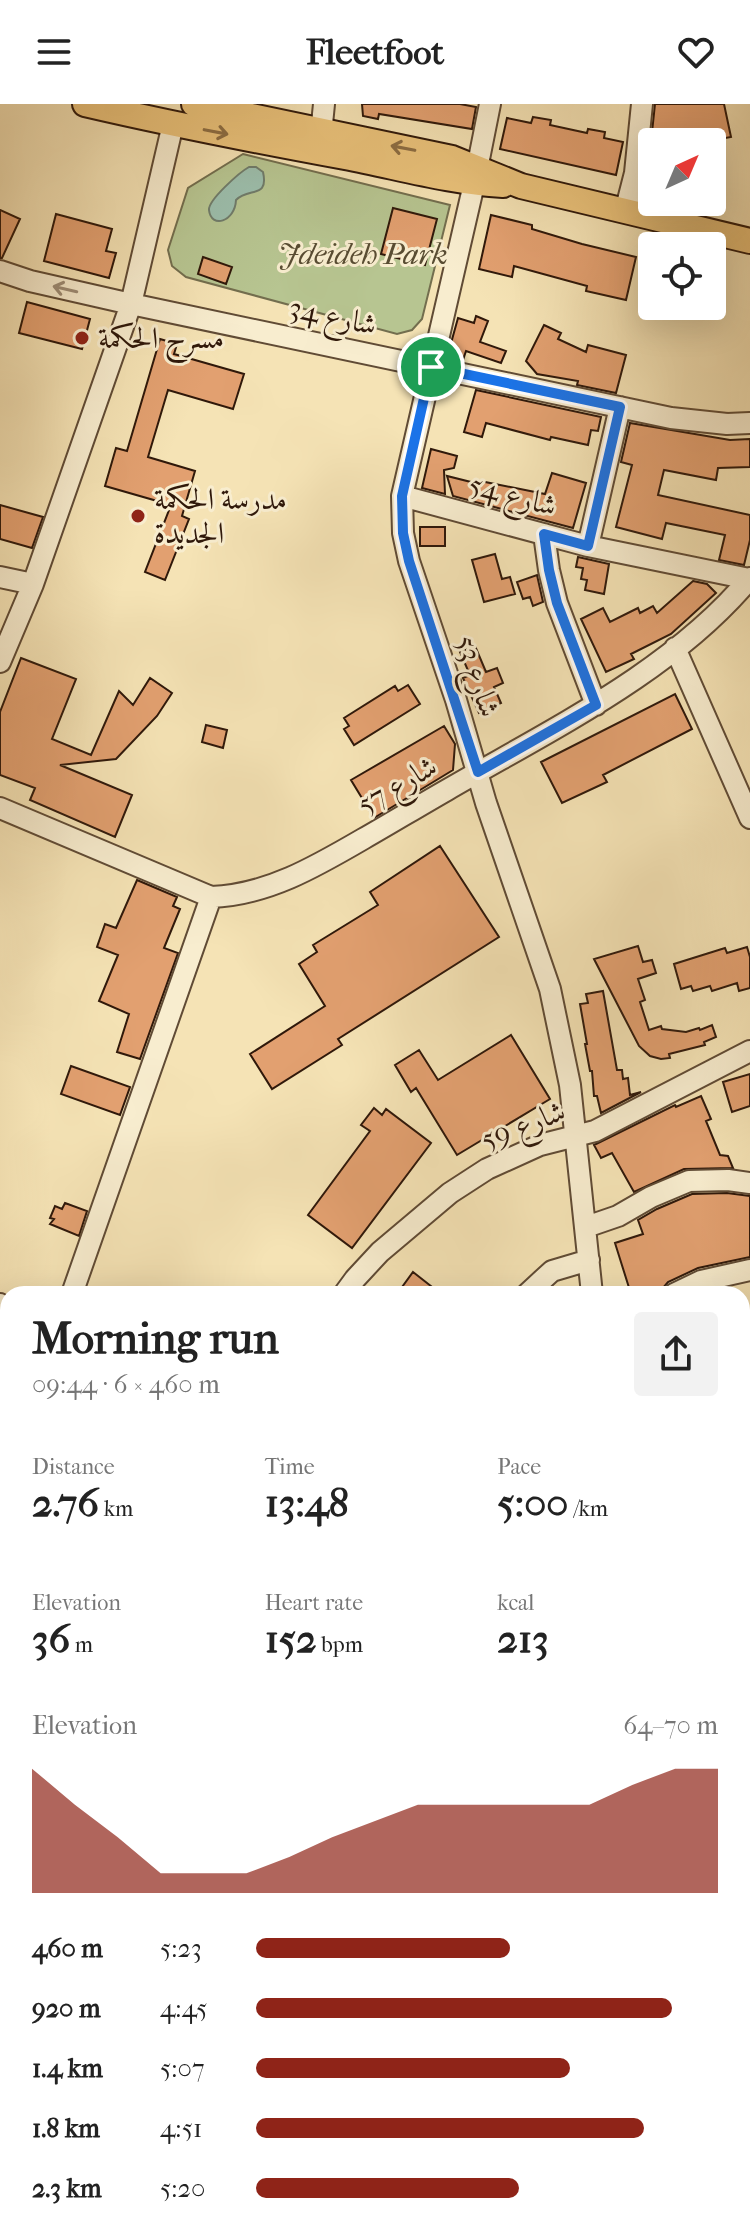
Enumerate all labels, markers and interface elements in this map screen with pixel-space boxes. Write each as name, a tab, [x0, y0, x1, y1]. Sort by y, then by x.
icon: menu	[32, 30, 76, 74]
icon: heart	[674, 30, 718, 74]
text: Fleetfoot	[306, 31, 444, 73]
one-way arrow	[203, 126, 229, 141]
north arrow	[638, 128, 726, 216]
map controls	[638, 128, 726, 320]
one-way arrow	[390, 140, 416, 155]
button: locate	[638, 232, 726, 320]
park label: Jdeideh Park	[278, 237, 448, 272]
one-way arrow	[53, 281, 79, 296]
street label: شارع 34	[285, 290, 380, 350]
place label: مسرح الحكمة	[98, 321, 224, 364]
marker: مسرح الحكمة	[73, 329, 91, 347]
pin	[397, 333, 465, 401]
icon: arrive	[409, 345, 453, 389]
street label: شارع 54	[463, 467, 560, 531]
place label: مدرسة الحكمة الجديدة	[154, 482, 287, 551]
marker: مدرسة الحكمة الجديدة	[129, 507, 147, 525]
street label: شارع 53	[441, 631, 507, 724]
street label: شارع 57	[351, 749, 447, 828]
street label: شارع 59	[476, 1094, 573, 1164]
button: share	[634, 1312, 718, 1396]
text: Morning run	[32, 1313, 279, 1364]
text: 09:44 · 6 × 460 m	[32, 1369, 220, 1400]
text: Distance	[32, 1454, 115, 1480]
text: Time	[265, 1454, 315, 1480]
text: Pace	[497, 1454, 541, 1480]
text: 2.76	[32, 1480, 99, 1526]
text: 13:48	[265, 1480, 349, 1526]
text: 5:00	[497, 1480, 568, 1526]
text: km	[99, 1496, 133, 1522]
text: /km	[568, 1496, 608, 1522]
text: Elevation	[32, 1590, 121, 1616]
text: Heart rate	[265, 1590, 363, 1616]
text: kcal	[497, 1590, 534, 1616]
text: 36	[32, 1616, 70, 1662]
text: 152	[265, 1616, 317, 1662]
text: 213	[497, 1616, 549, 1662]
text: m	[70, 1632, 93, 1658]
text: bpm	[317, 1632, 363, 1658]
text: Elevation	[32, 1710, 137, 1741]
text: 64–70 m	[623, 1710, 718, 1741]
text: 460 m	[32, 1933, 103, 1964]
text: 5:23	[160, 1933, 202, 1964]
text: 920 m	[32, 1993, 101, 2024]
text: 4:45	[160, 1993, 208, 2024]
text: 1.4 km	[32, 2053, 103, 2084]
text: 5:07	[160, 2053, 204, 2084]
text: 1.8 km	[32, 2113, 100, 2144]
text: 4:51	[160, 2113, 202, 2144]
text: 2.3 km	[32, 2173, 102, 2204]
text: 5:20	[160, 2173, 205, 2204]

